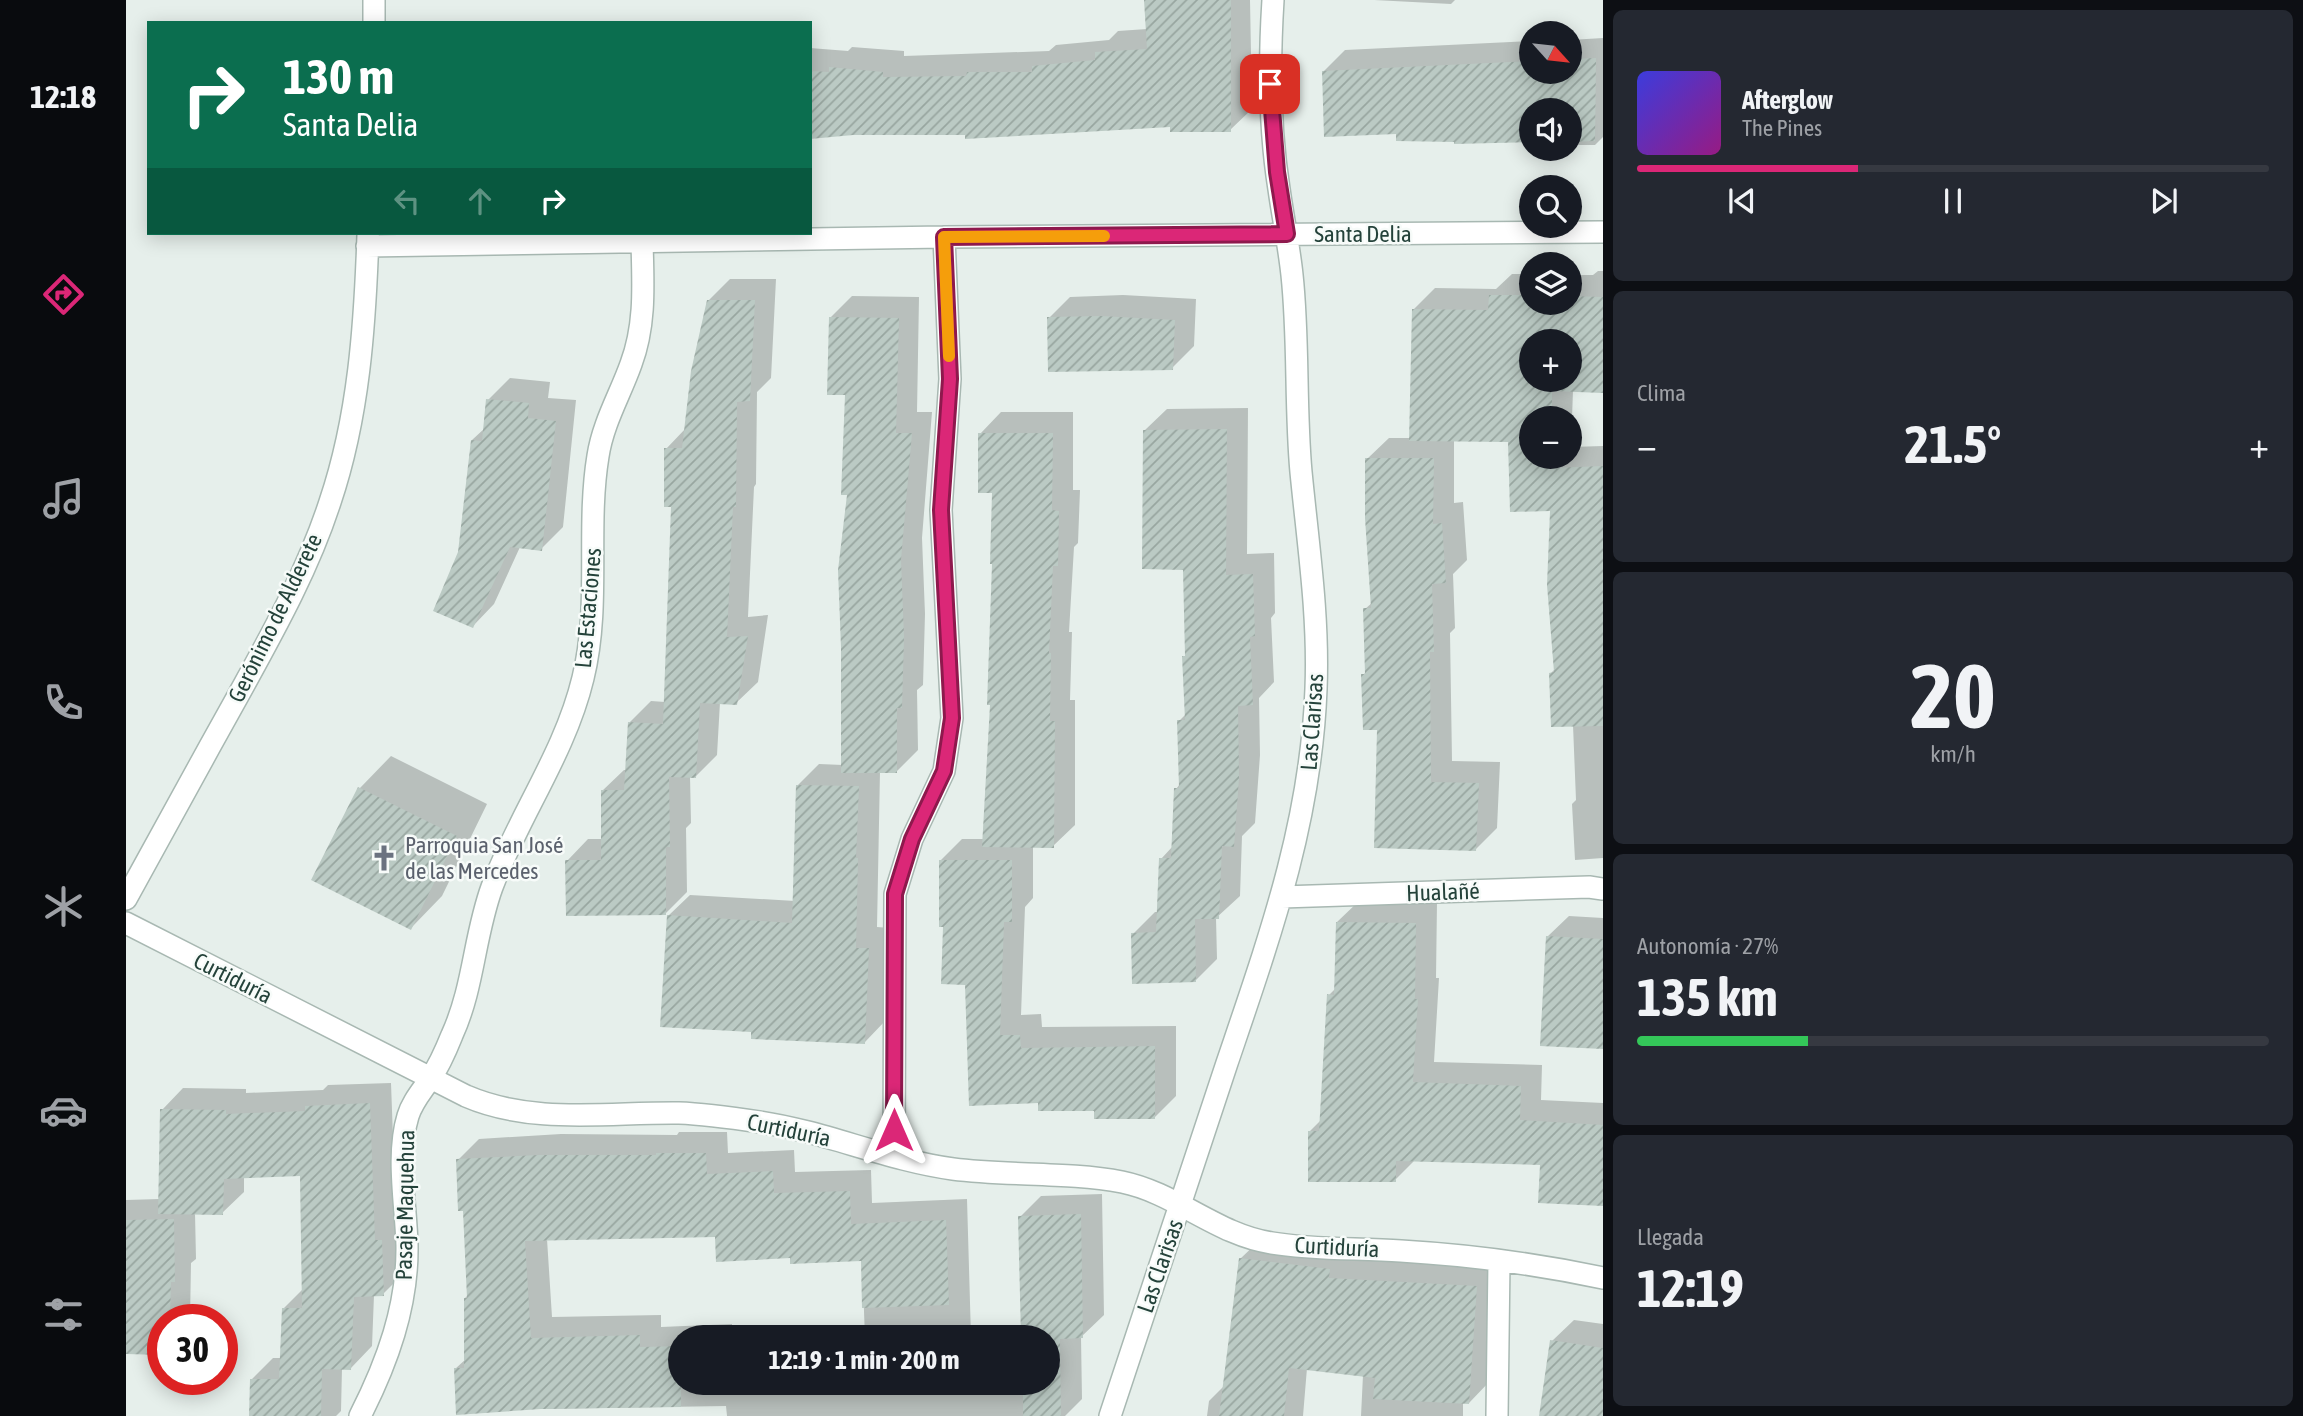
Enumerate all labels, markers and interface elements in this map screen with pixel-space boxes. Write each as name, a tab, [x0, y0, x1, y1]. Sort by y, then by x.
north arrow	[1519, 21, 1582, 84]
map controls	[1519, 21, 1582, 469]
text: 130 m	[283, 48, 394, 104]
icon: right	[168, 49, 259, 140]
pin	[1240, 54, 1300, 114]
icon: arrive	[1251, 65, 1289, 103]
text: 12:18	[30, 78, 96, 115]
text: Afterglow	[1742, 85, 1833, 115]
button: sound	[1519, 98, 1582, 161]
text: Santa Delia	[283, 106, 419, 143]
text: The Pines	[1742, 115, 1822, 141]
button: search	[1519, 175, 1582, 238]
icon: left	[388, 182, 426, 220]
icon: ahead	[461, 182, 499, 220]
icon: right	[534, 182, 572, 220]
icon: previous	[1723, 182, 1761, 220]
icon: pause	[1934, 182, 1972, 220]
icon: next	[2145, 182, 2183, 220]
street label: Santa Delia	[1314, 221, 1412, 247]
button: layers	[1519, 252, 1582, 315]
icon: directions	[39, 270, 88, 319]
button: +	[1519, 329, 1582, 392]
text: Clima	[1637, 380, 1686, 406]
button: −	[1519, 406, 1582, 469]
text: 21.5°	[1905, 414, 2001, 474]
text: −	[1637, 423, 1657, 466]
text: +	[2249, 423, 2269, 466]
icon: music	[39, 474, 88, 523]
street label: Gerónimo de Alderete	[223, 530, 327, 706]
street label: Las Estaciones	[570, 547, 606, 669]
text: 20	[1910, 643, 1996, 747]
street label: Las Clarisas	[1296, 673, 1328, 771]
icon: phone	[39, 678, 88, 727]
text: km/h	[1930, 741, 1976, 767]
place label: Parroquia San José de las Mercedes	[405, 832, 563, 884]
church icon: Parroquia San José de las Mercedes	[369, 843, 399, 873]
street label: Hualañé	[1406, 878, 1480, 906]
icon: climate	[39, 882, 88, 931]
text: Autonomía · 27%	[1637, 933, 1778, 959]
street label: Curtiduría	[189, 947, 277, 1009]
text: 135 km	[1637, 967, 1778, 1027]
icon: car	[39, 1086, 88, 1135]
position arrow	[857, 1093, 931, 1167]
street label: Curtiduría	[745, 1108, 833, 1152]
street label: Pasaje Maquehua	[391, 1129, 419, 1281]
street label: Las Clarisas	[1132, 1216, 1188, 1316]
text: Llegada	[1637, 1224, 1704, 1250]
street label: Curtiduría	[1294, 1232, 1380, 1262]
text: 12:19	[1637, 1258, 1744, 1318]
icon: filters	[39, 1290, 88, 1339]
speed limit sign: 30	[147, 1304, 238, 1395]
text: 12:19 · 1 min · 200 m	[769, 1345, 959, 1375]

